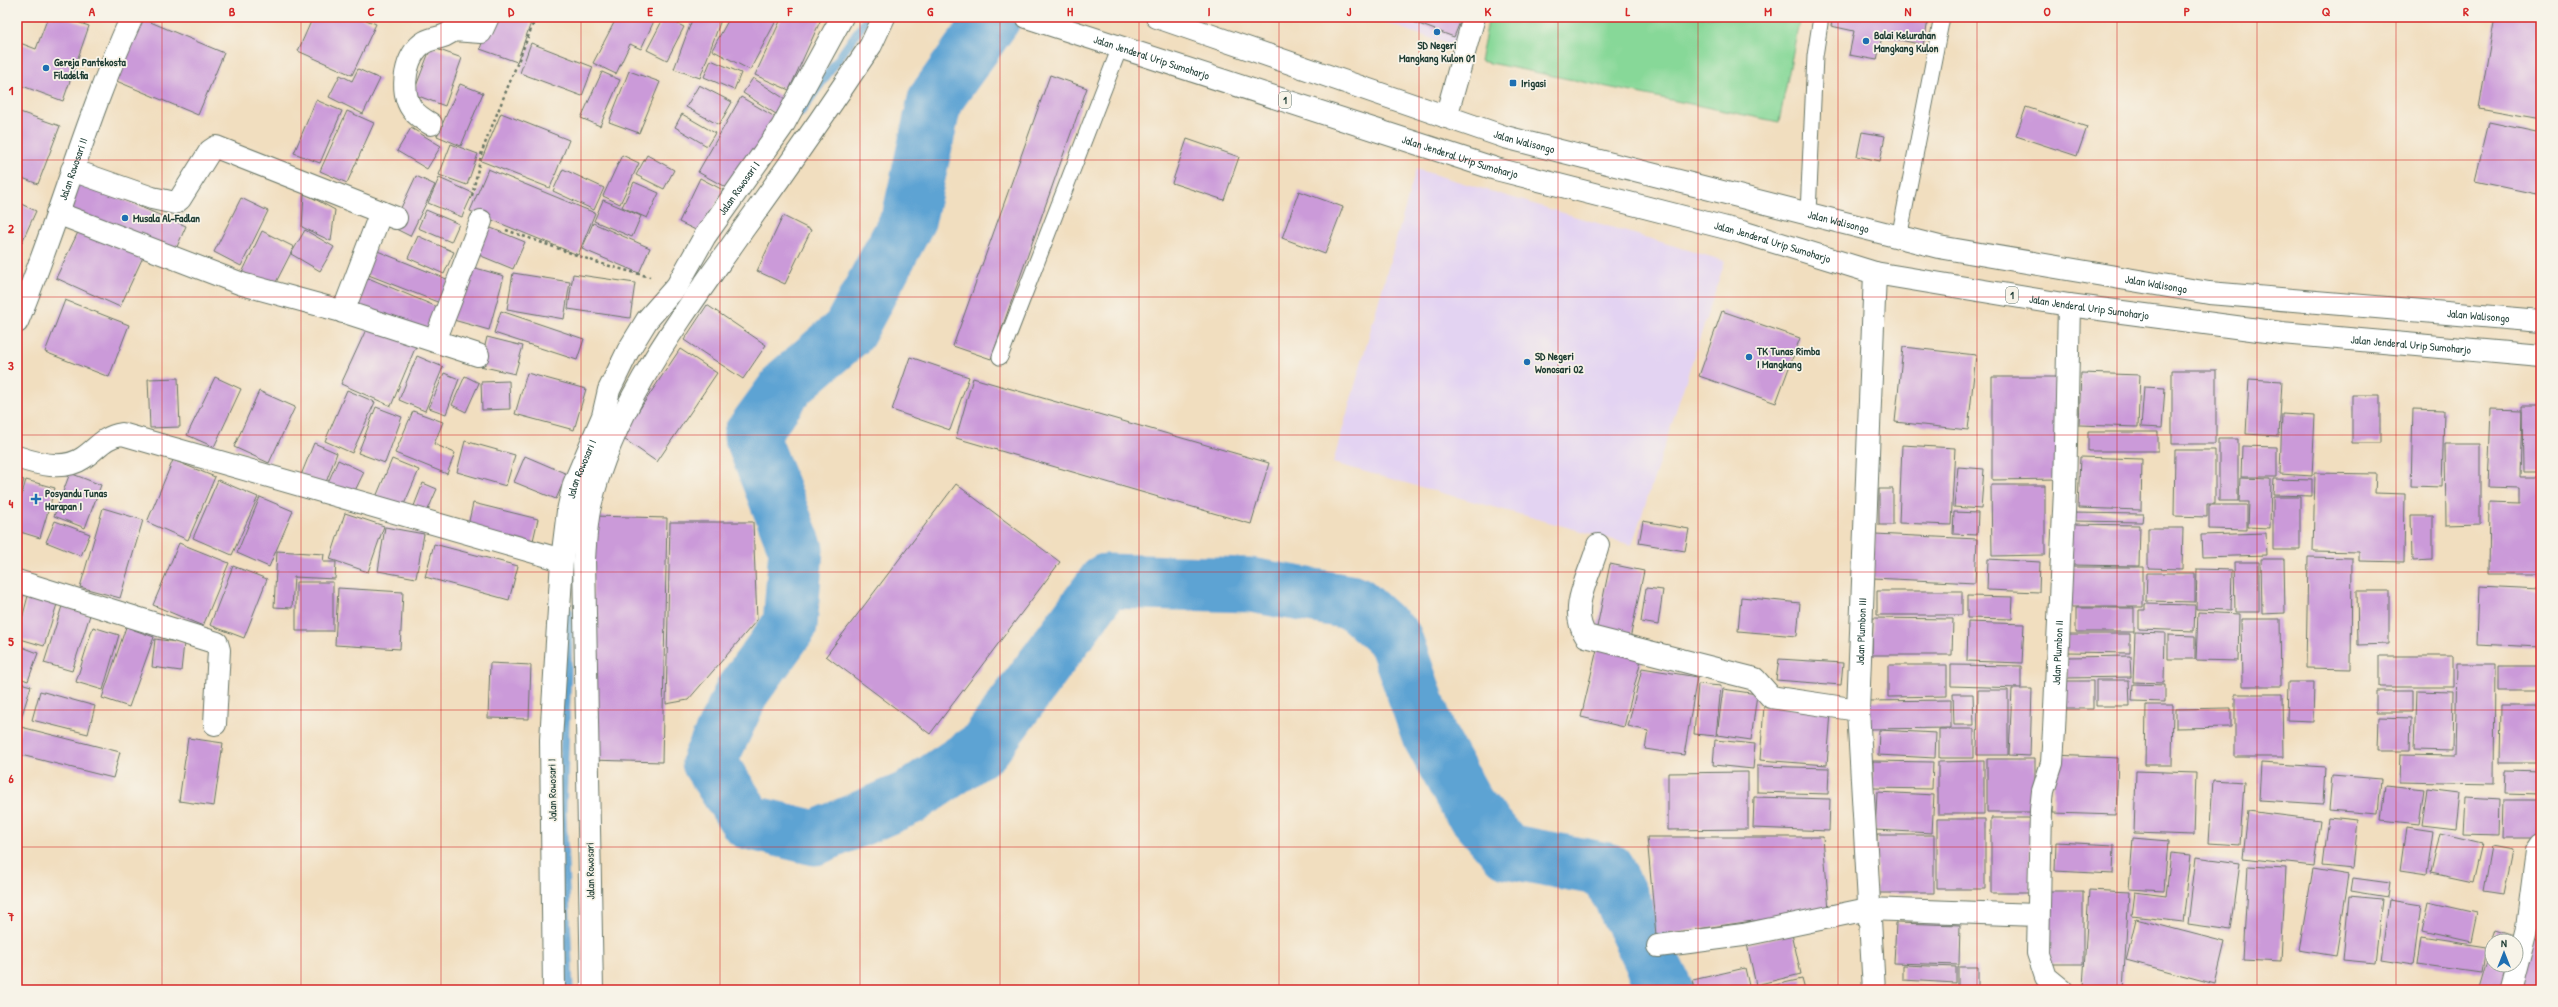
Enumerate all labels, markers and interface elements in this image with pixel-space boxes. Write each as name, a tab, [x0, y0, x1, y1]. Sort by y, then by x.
text: A	[89, 2, 96, 20]
text: B	[229, 2, 236, 20]
text: C	[367, 2, 375, 20]
text: D	[508, 2, 515, 20]
text: E	[647, 2, 653, 20]
text: F	[787, 2, 794, 20]
text: G	[927, 2, 934, 20]
text: H	[1067, 2, 1073, 20]
text: I	[1207, 2, 1211, 20]
text: J	[1347, 2, 1352, 20]
text: K	[1485, 2, 1492, 20]
text: L	[1626, 2, 1631, 20]
text: M	[1764, 2, 1772, 20]
text: N	[1905, 2, 1912, 20]
text: O	[2043, 2, 2051, 20]
text: P	[2184, 2, 2190, 20]
text: Q	[2322, 2, 2331, 20]
text: R	[2463, 2, 2469, 20]
marker: SD Negeri Mangkang Kulon 01	[1432, 27, 1442, 37]
place label: Balai Kelurahan Mangkang Kulon	[1874, 28, 1939, 56]
street label: Jalan Jenderal Urip Sumoharjo	[1092, 32, 1212, 83]
marker: Balai Kelurahan Mangkang Kulon	[1861, 36, 1871, 46]
place label: SD Negeri Mangkang Kulon 01	[1399, 38, 1475, 66]
place label: Gereja Pantekosta Filadelfia	[53, 55, 126, 82]
marker: Gereja Pantekosta Filadelfia	[41, 63, 51, 73]
place label: Irigasi	[1521, 76, 1546, 91]
marker: Irigasi	[1508, 78, 1518, 88]
text: 1	[9, 81, 14, 99]
road number: 1	[1279, 92, 1291, 108]
street label: Jalan Walisongo	[1492, 127, 1557, 157]
street label: Jalan Jenderal Urip Sumoharjo	[1400, 132, 1520, 181]
street label: Jalan Rowosari II	[56, 136, 90, 202]
street label: Jalan Rowosari I	[715, 159, 763, 218]
street label: Jalan Walisongo	[1806, 207, 1871, 236]
place label: Musala Al-Fadlan	[133, 211, 200, 225]
marker: Musala Al-Fadlan	[120, 213, 130, 223]
street label: Jalan Jenderal Urip Sumoharjo	[1713, 218, 1833, 266]
text: 2	[8, 219, 15, 237]
street label: Jalan Walisongo	[2124, 272, 2189, 296]
road number: 1	[2006, 287, 2018, 303]
street label: Jalan Jenderal Urip Sumoharjo	[2028, 292, 2151, 323]
street label: Jalan Walisongo	[2447, 306, 2511, 325]
street label: Jalan Jenderal Urip Sumoharjo	[2350, 332, 2472, 357]
place label: TK Tunas Rimba I Mangkang	[1756, 344, 1820, 372]
place label: SD Negeri Wonosari 02	[1535, 349, 1584, 376]
marker: TK Tunas Rimba I Mangkang	[1744, 352, 1754, 362]
text: 3	[8, 356, 14, 374]
marker: SD Negeri Wonosari 02	[1522, 357, 1532, 367]
street label: Jalan Rowosari I	[564, 437, 599, 500]
place label: Posyandu Tunas Harapan I	[45, 486, 108, 514]
marker: Posyandu Tunas Harapan I	[30, 493, 42, 505]
text: 4	[9, 494, 14, 512]
street label: Jalan Plumbon III	[1853, 597, 1869, 666]
street label: Jalan Plumbon II	[2049, 620, 2066, 685]
text: 5	[8, 632, 14, 650]
street label: Jalan Rowosari I	[544, 759, 560, 821]
text: 6	[8, 769, 14, 787]
street label: Jalan Rowosari	[583, 842, 597, 900]
text: 7	[7, 907, 15, 925]
north arrow	[2484, 933, 2524, 973]
text: N	[2501, 936, 2507, 950]

